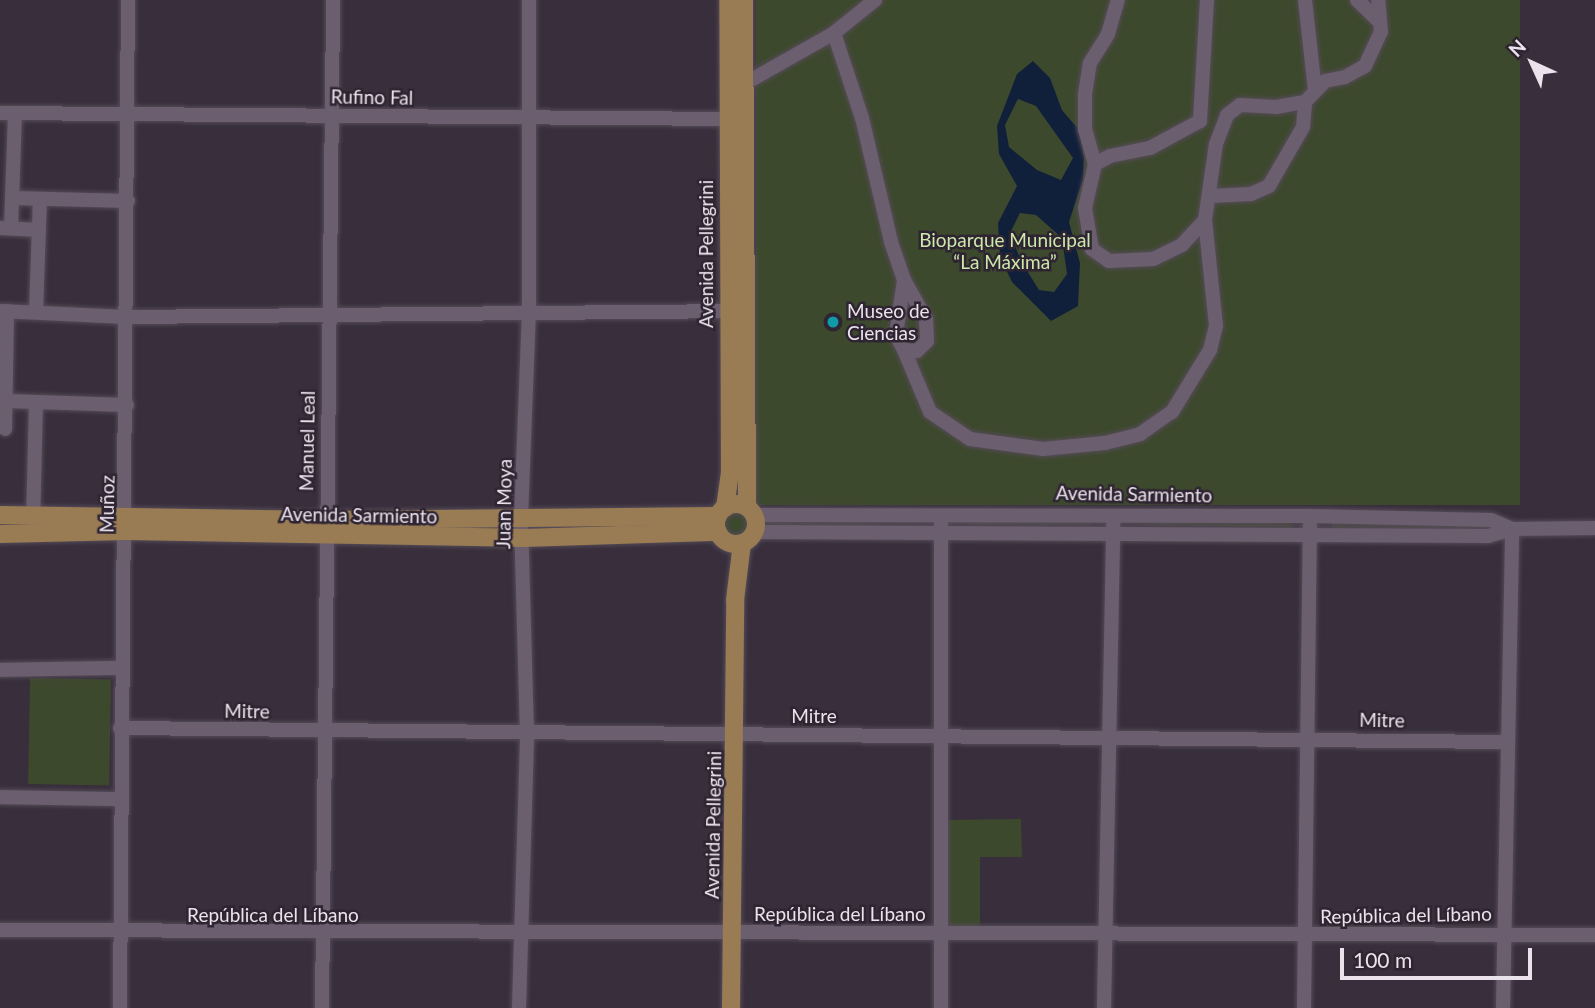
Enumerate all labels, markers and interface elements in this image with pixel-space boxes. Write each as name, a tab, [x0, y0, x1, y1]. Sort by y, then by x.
north arrow	[1497, 28, 1567, 98]
text: N	[1503, 34, 1530, 61]
street label: Rufino Fal	[331, 85, 413, 109]
street label: Avenida Pellegrini	[695, 180, 717, 328]
park label: Bioparque Municipal “La Máxima”	[919, 229, 1091, 273]
place label: Museo de Ciencias	[847, 300, 930, 344]
marker: Museo de Ciencias	[825, 314, 841, 330]
street label: Manuel Leal	[295, 391, 319, 491]
street label: Juan Moya	[492, 459, 516, 549]
street label: Muñoz	[95, 475, 119, 533]
street label: Avenida Sarmiento	[1056, 481, 1212, 507]
street label: Avenida Sarmiento	[281, 502, 437, 528]
street label: Mitre	[224, 699, 270, 723]
street label: Mitre	[791, 705, 837, 727]
street label: Mitre	[1359, 708, 1405, 732]
street label: Avenida Pellegrini	[700, 751, 726, 899]
street label: República del Líbano	[1320, 902, 1492, 928]
street label: República del Líbano	[754, 903, 926, 925]
street label: República del Líbano	[187, 904, 359, 926]
scale bar	[1343, 934, 1536, 978]
text: 100 m	[1353, 947, 1412, 972]

